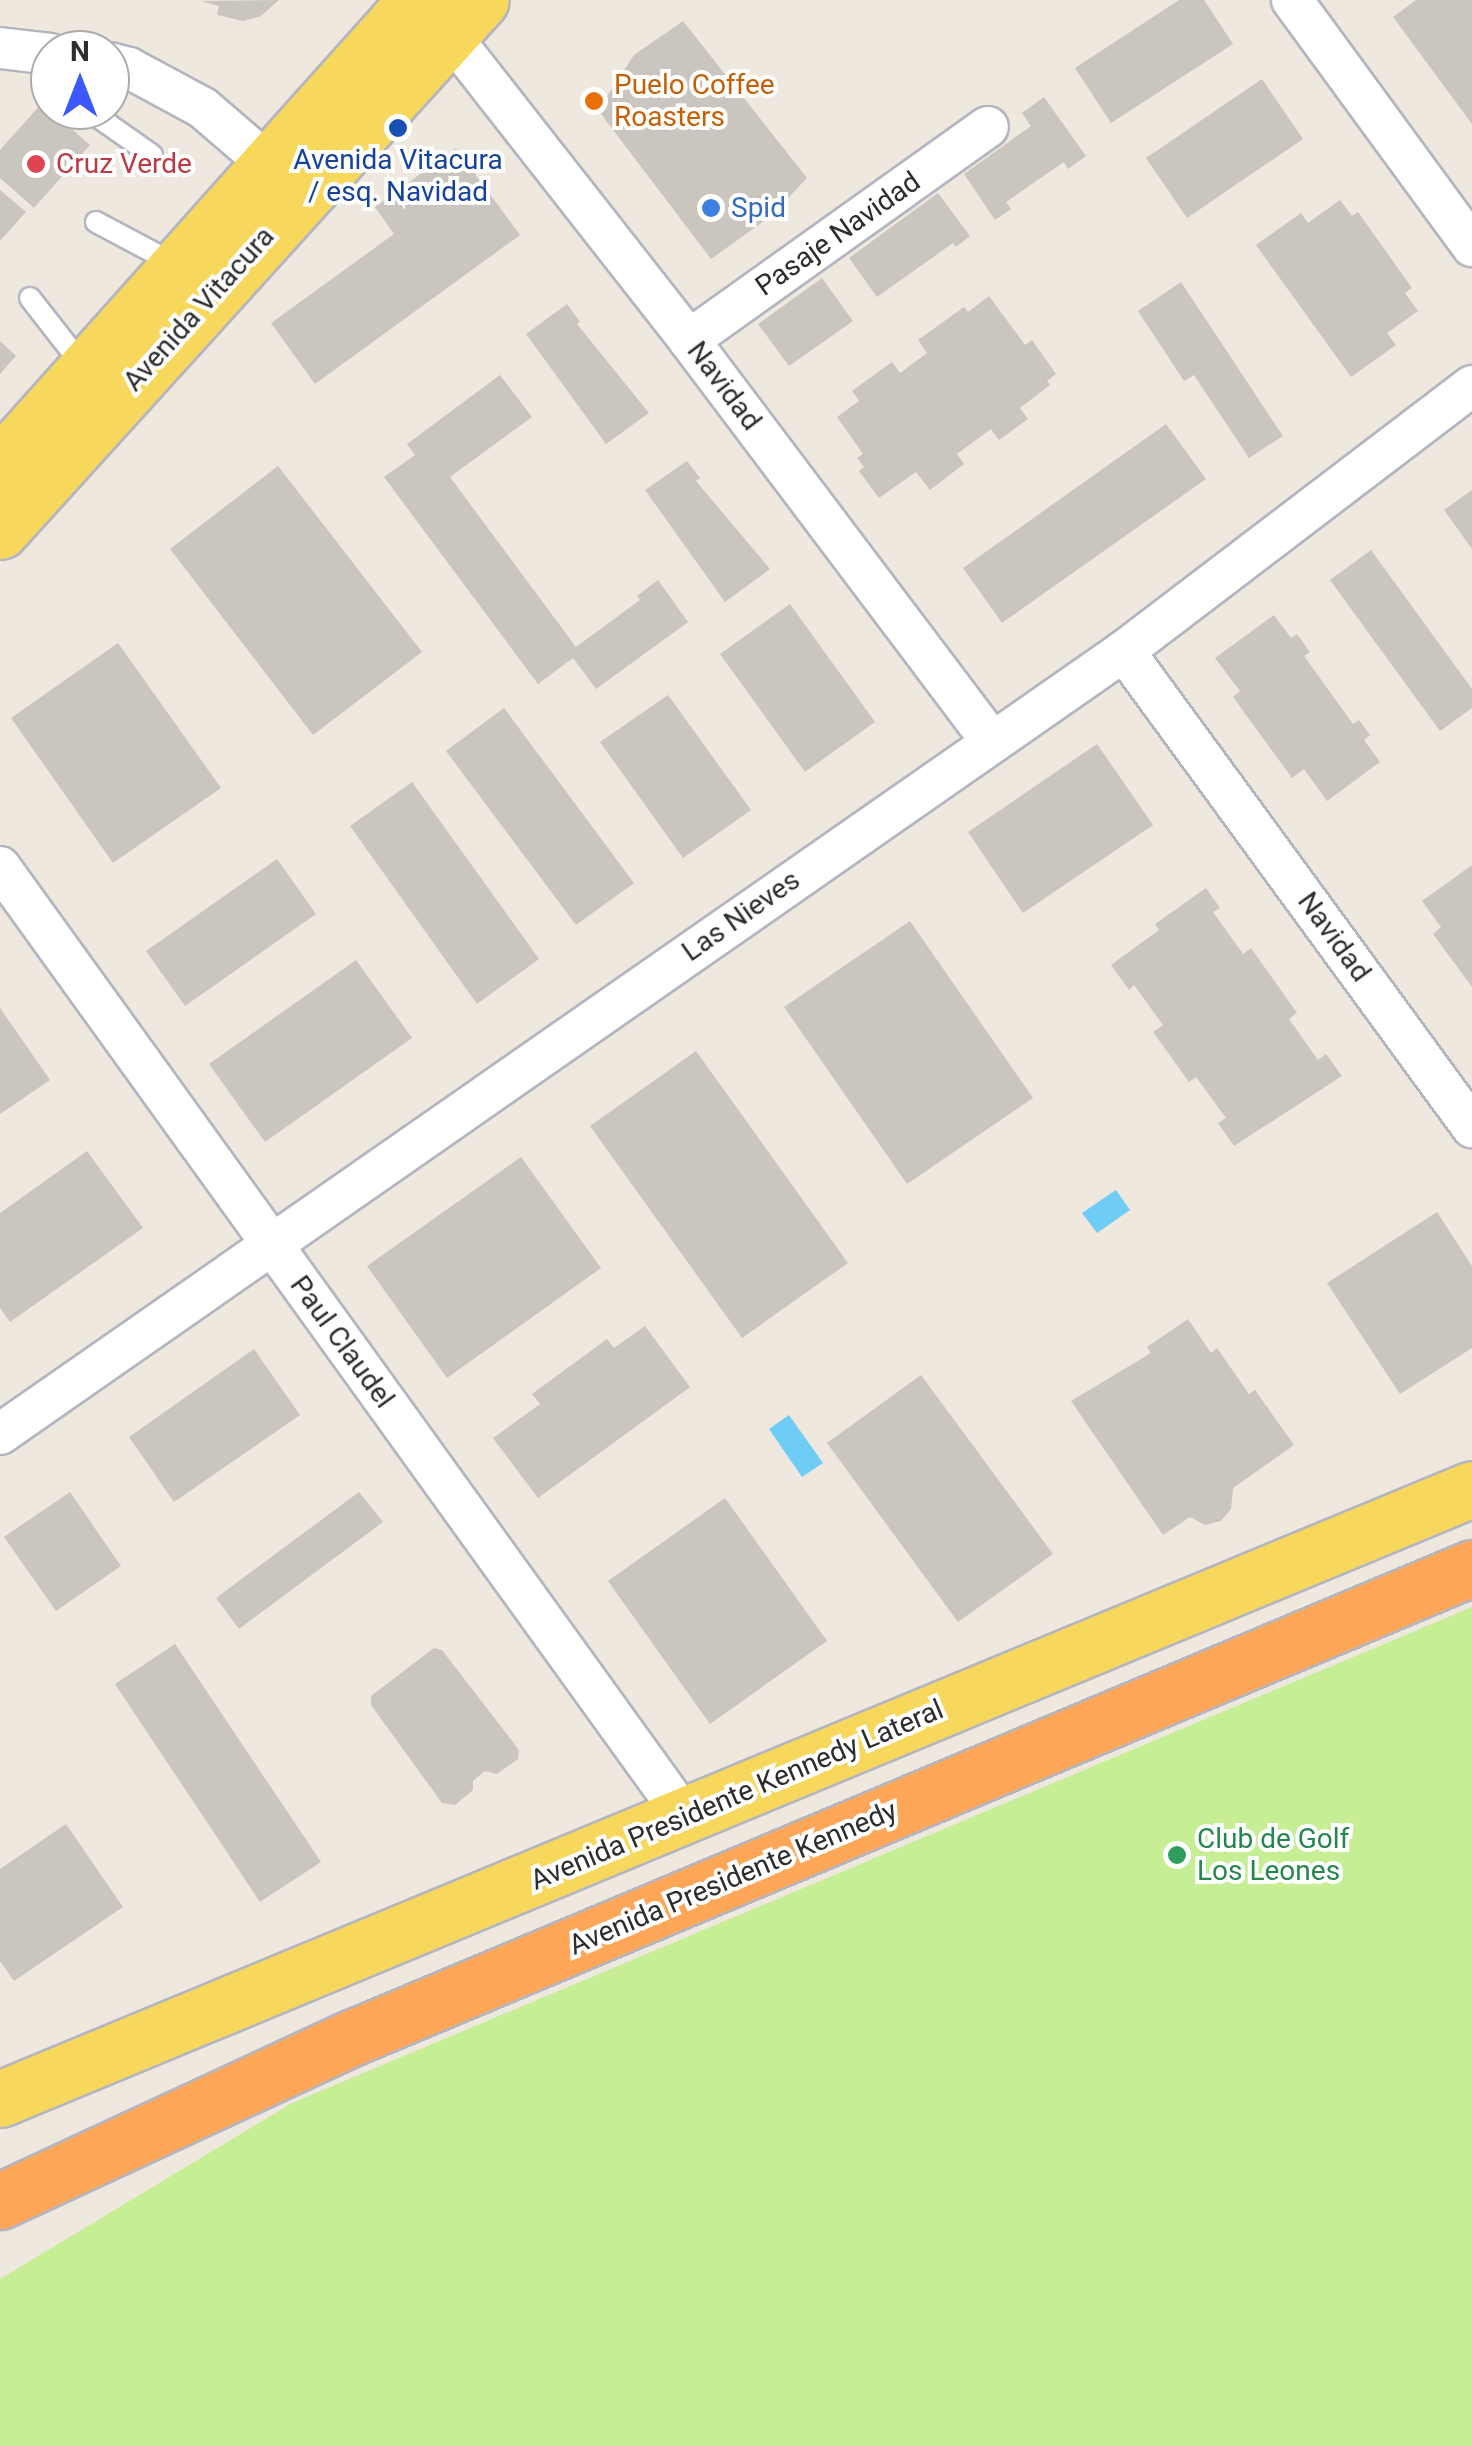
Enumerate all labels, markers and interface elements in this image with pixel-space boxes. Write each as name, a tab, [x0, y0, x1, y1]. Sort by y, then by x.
north arrow	[30, 30, 130, 130]
text: N	[70, 35, 90, 68]
place label: Puelo Coffee Roasters	[614, 68, 775, 134]
marker: Puelo Coffee Roasters	[583, 90, 605, 112]
marker: Avenida Vitacura / esq. Navidad	[387, 117, 409, 139]
place label: Avenida Vitacura / esq. Navidad	[293, 143, 503, 209]
place label: Cruz Verde	[56, 147, 192, 181]
marker: Cruz Verde	[25, 153, 47, 175]
street label: Pasaje Navidad	[749, 165, 927, 303]
place label: Spid	[731, 191, 786, 225]
marker: Spid	[700, 197, 722, 219]
street label: Avenida Vitacura	[116, 220, 282, 398]
street label: Navidad	[680, 335, 768, 437]
street label: Las Nieves	[676, 863, 806, 969]
street label: Navidad	[1290, 886, 1378, 988]
street label: Paul Claudel	[283, 1269, 401, 1415]
street label: Avenida Presidente Kennedy Lateral	[526, 1693, 948, 1897]
street label: Avenida Presidente Kennedy	[564, 1794, 902, 1962]
place label: Club de Golf Los Leones	[1197, 1822, 1349, 1888]
marker: Club de Golf Los Leones	[1166, 1844, 1188, 1866]

